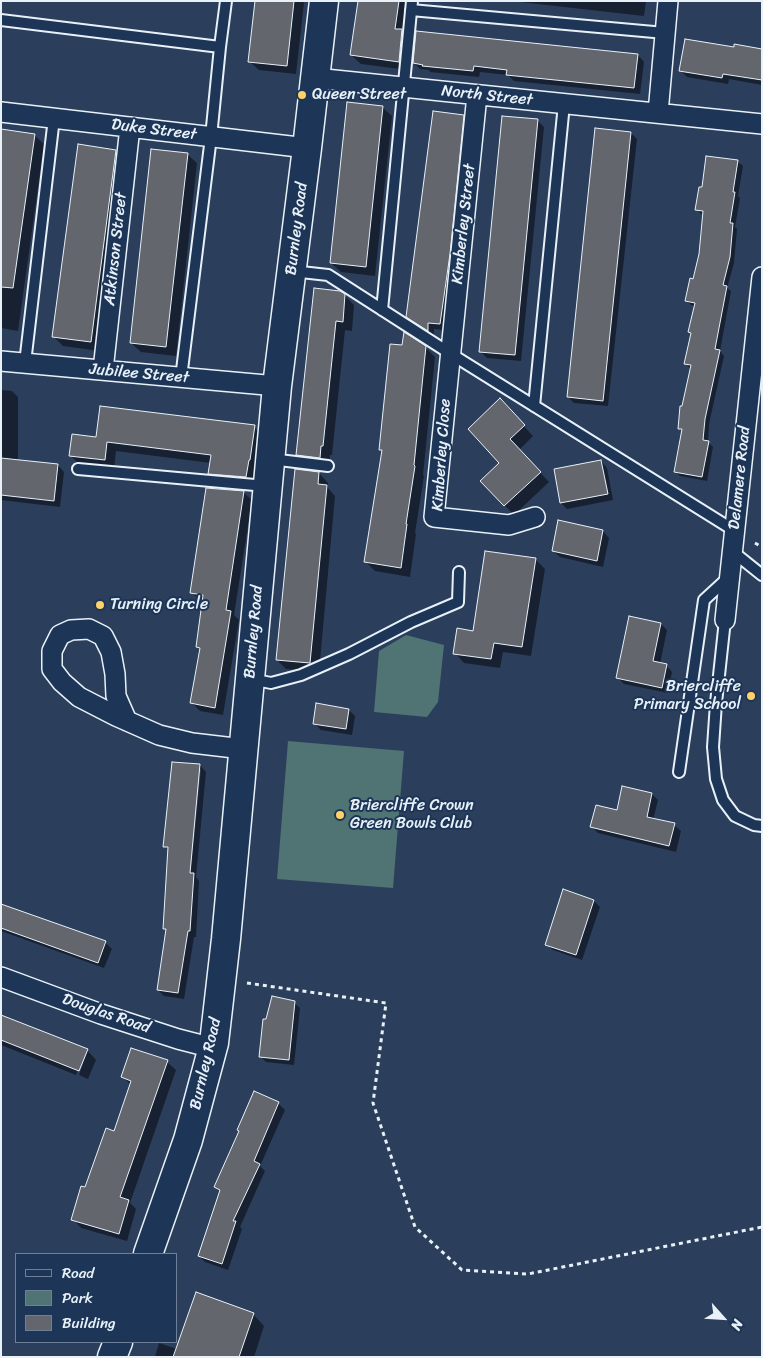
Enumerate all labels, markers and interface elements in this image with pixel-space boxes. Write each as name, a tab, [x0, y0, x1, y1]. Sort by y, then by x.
street label: North Street	[440, 82, 534, 110]
place label: Queen Street	[312, 85, 406, 105]
marker: Queen Street	[296, 89, 308, 101]
street label: Duke Street	[110, 115, 198, 145]
street label: Kimberley Street	[448, 163, 480, 285]
street label: Burnley Road	[282, 181, 312, 277]
street label: Atkinson Street	[101, 191, 131, 307]
street label: Jubilee Street	[88, 360, 190, 388]
street label: Kimberley Close	[428, 398, 456, 512]
street label: Delamere Road	[725, 425, 755, 531]
street label: Burnley Road	[240, 585, 268, 679]
place label: Turning Circle	[110, 595, 208, 615]
marker: Turning Circle	[94, 599, 106, 611]
place label: Briercliffe Primary School	[634, 677, 741, 715]
marker: Briercliffe Primary School	[745, 690, 757, 702]
place label: Briercliffe Crown Green Bowls Club	[350, 796, 474, 834]
marker: Briercliffe Crown Green Bowls Club	[334, 809, 346, 821]
street label: Douglas Road	[59, 990, 153, 1038]
street label: Burnley Road	[186, 1016, 226, 1112]
legend	[15, 1253, 178, 1343]
text: Road	[62, 1260, 94, 1286]
text: Park	[62, 1285, 93, 1311]
north arrow	[698, 1293, 748, 1343]
text: Building	[62, 1310, 116, 1336]
text: N	[724, 1315, 750, 1335]

